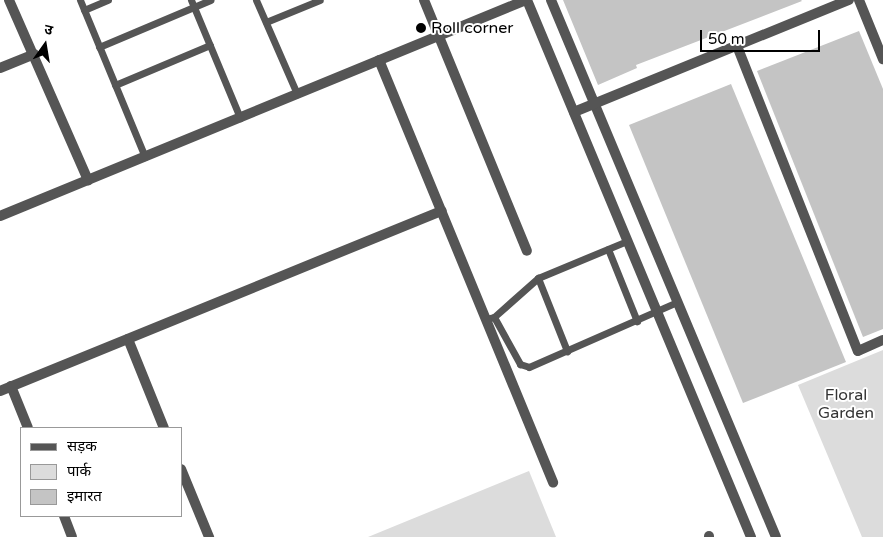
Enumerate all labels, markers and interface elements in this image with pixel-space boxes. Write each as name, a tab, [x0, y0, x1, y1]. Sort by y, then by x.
place label: Roll corner	[431, 18, 513, 38]
north arrow	[20, 20, 70, 70]
scale bar	[703, 20, 823, 52]
text: उ	[43, 21, 54, 39]
marker: Roll corner	[415, 22, 427, 34]
text: 50 m	[708, 30, 745, 48]
park label: Floral Garden	[818, 385, 874, 423]
legend	[20, 427, 182, 517]
text: सड़क	[67, 437, 97, 455]
text: पार्क	[67, 462, 91, 480]
text: इमारत	[67, 487, 102, 505]

